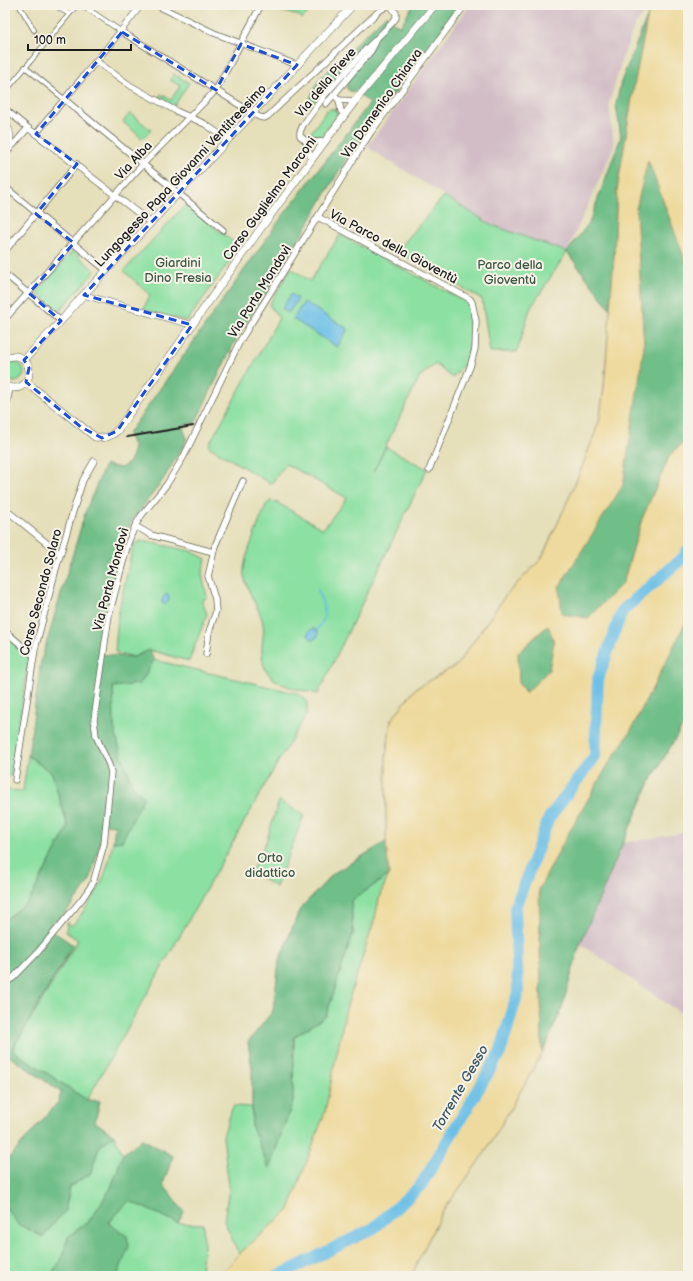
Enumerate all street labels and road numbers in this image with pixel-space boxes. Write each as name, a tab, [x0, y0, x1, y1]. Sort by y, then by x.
street label: Via della Pieve	[292, 44, 360, 121]
street label: Via Domenico Chiarva	[338, 46, 426, 162]
street label: Lungogesso Papa Giovanni Ventitreesimo	[92, 81, 270, 270]
street label: Corso Guglielmo Marconi	[220, 134, 320, 264]
street label: Via Alba	[112, 138, 156, 183]
street label: Via Parco della Gioventù	[327, 206, 461, 288]
street label: Via Porta Mondovì	[225, 242, 295, 341]
street label: Via Porta Mondovì	[89, 526, 132, 633]
street label: Corso Secondo Solaro	[16, 527, 66, 658]

